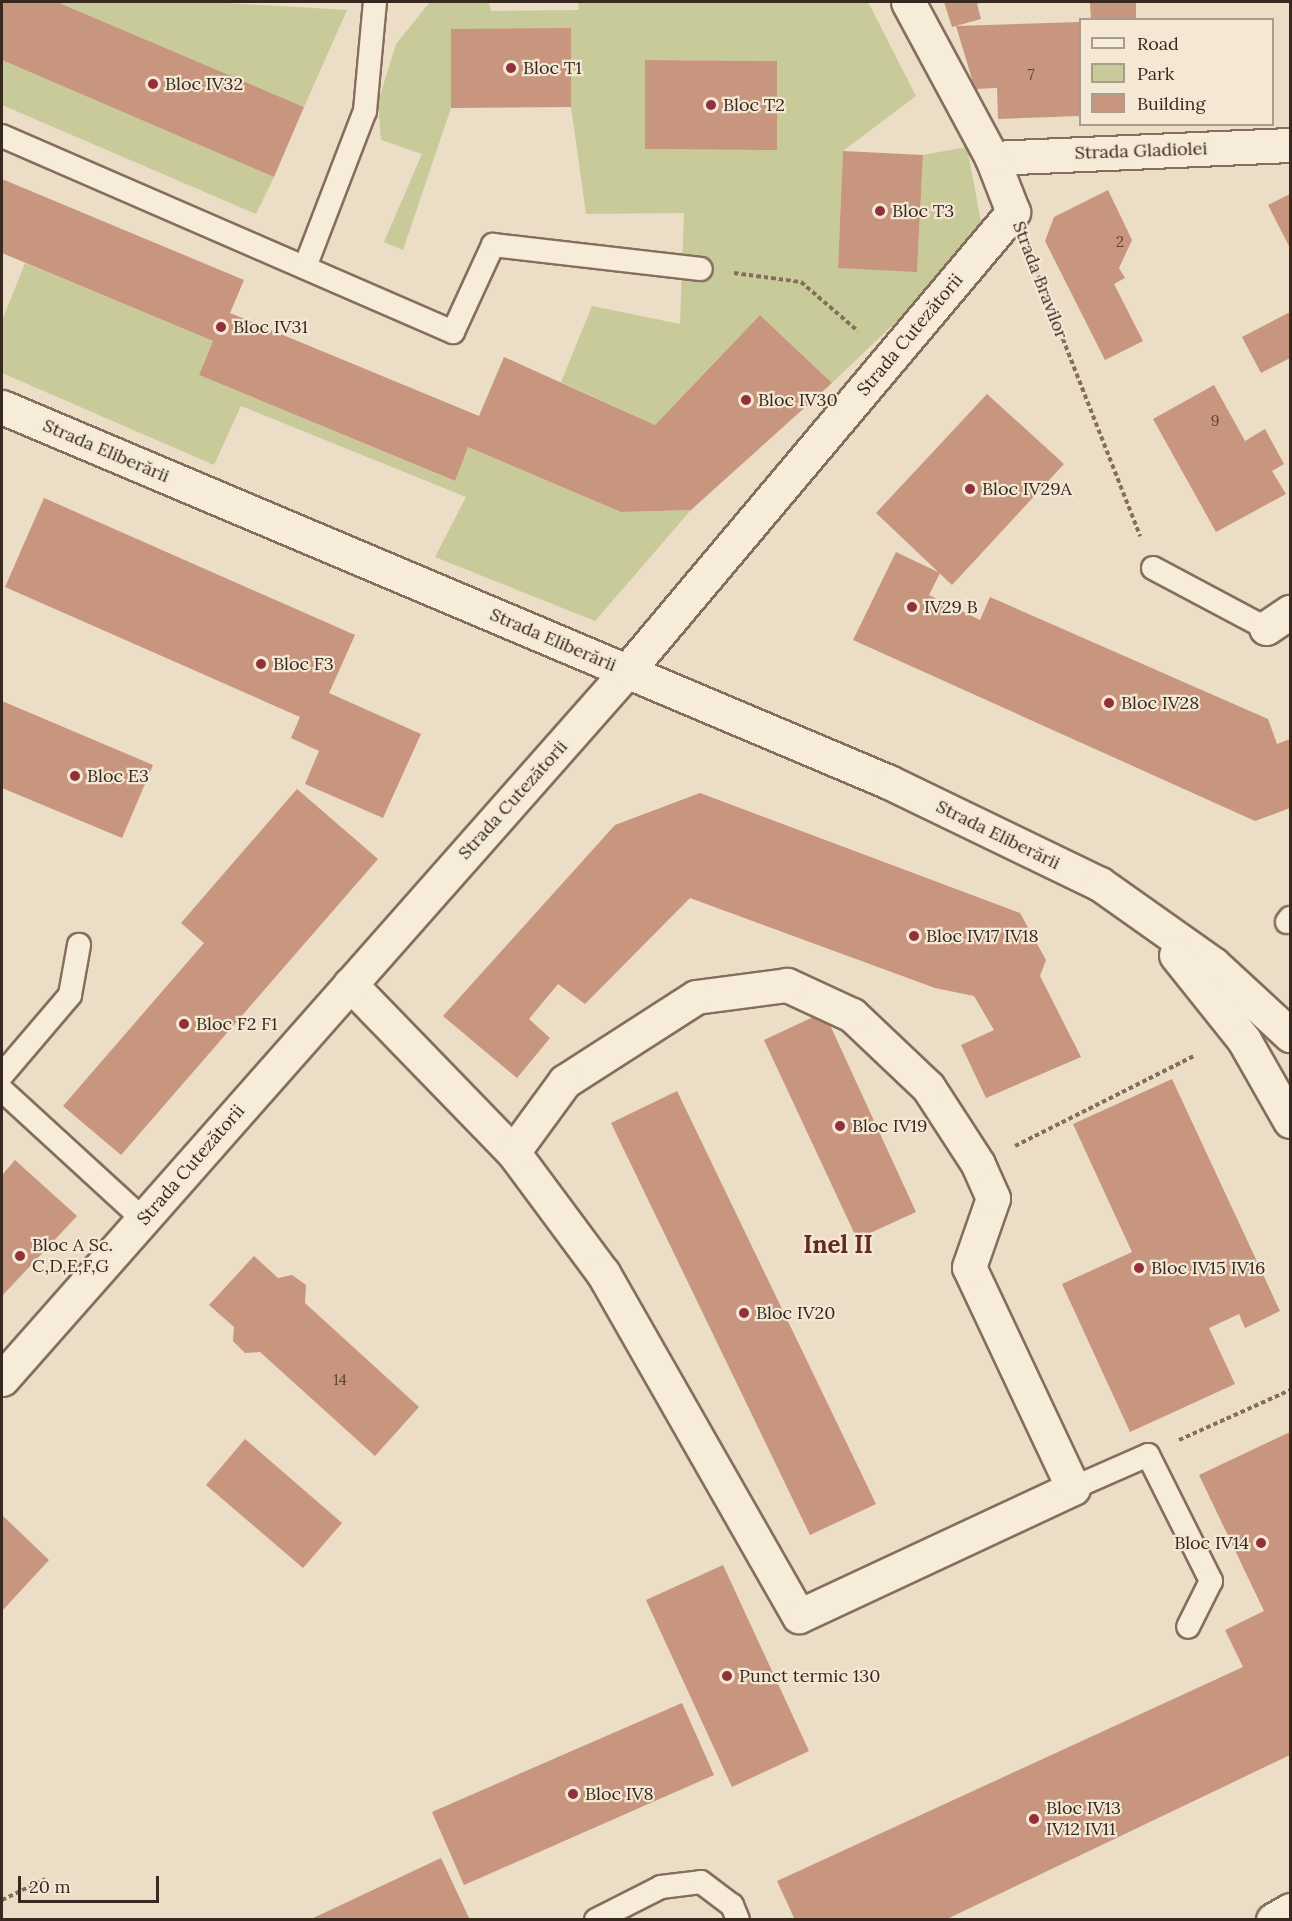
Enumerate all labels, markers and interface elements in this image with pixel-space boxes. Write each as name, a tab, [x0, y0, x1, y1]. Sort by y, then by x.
legend	[1079, 18, 1274, 126]
text: Road	[1137, 32, 1179, 55]
place label: Bloc T1	[523, 57, 582, 79]
marker: Bloc T1	[504, 61, 518, 75]
text: Park	[1137, 62, 1174, 85]
house number: 7	[1028, 66, 1034, 84]
place label: Bloc IV32	[165, 73, 243, 95]
marker: Bloc IV32	[146, 77, 160, 91]
text: Building	[1137, 92, 1205, 115]
place label: Bloc T2	[723, 94, 785, 116]
marker: Bloc T2	[704, 98, 718, 112]
street label: Strada Gladiolei	[1074, 138, 1208, 164]
place label: Bloc T3	[892, 200, 954, 222]
marker: Bloc T3	[873, 204, 887, 218]
street label: Strada Bravilor	[1008, 218, 1072, 342]
house number: 2	[1116, 233, 1124, 251]
street label: Strada Cutezătorii	[853, 270, 967, 400]
place label: Bloc IV31	[233, 316, 308, 338]
marker: Bloc IV31	[214, 320, 228, 334]
place label: Bloc IV30	[758, 389, 838, 411]
marker: Bloc IV30	[739, 393, 753, 407]
house number: 9	[1211, 412, 1219, 430]
street label: Strada Eliberării	[40, 415, 172, 487]
place label: Bloc IV29A	[982, 478, 1072, 500]
marker: Bloc IV29A	[963, 482, 977, 496]
place label: IV29 B	[924, 596, 978, 618]
marker: IV29 B	[905, 600, 919, 614]
street label: Strada Eliberării	[487, 604, 619, 676]
place label: Bloc F3	[273, 653, 334, 675]
marker: Bloc F3	[254, 657, 268, 671]
place label: Bloc IV28	[1121, 692, 1199, 714]
marker: Bloc IV28	[1102, 696, 1116, 710]
street label: Strada Cutezătorii	[454, 736, 572, 864]
place label: Bloc E3	[87, 765, 149, 787]
marker: Bloc E3	[68, 769, 82, 783]
street label: Strada Eliberării	[933, 796, 1063, 874]
place label: Bloc IV17 IV18	[926, 925, 1039, 947]
marker: Bloc IV17 IV18	[907, 929, 921, 943]
place label: Bloc F2 F1	[196, 1013, 277, 1035]
marker: Bloc F2 F1	[177, 1017, 191, 1031]
street label: Strada Cutezătorii	[133, 1100, 249, 1230]
place label: Bloc IV19	[852, 1115, 928, 1137]
marker: Bloc IV19	[833, 1119, 847, 1133]
district label: Inel II	[803, 1231, 873, 1259]
place label: Bloc A Sc. C,D,E,F,G	[32, 1235, 113, 1278]
marker: Bloc A Sc. C,D,E,F,G	[13, 1249, 27, 1263]
place label: Bloc IV15 IV16	[1151, 1257, 1265, 1279]
marker: Bloc IV15 IV16	[1132, 1261, 1146, 1275]
place label: Bloc IV20	[756, 1302, 835, 1324]
marker: Bloc IV20	[737, 1306, 751, 1320]
house number: 14	[333, 1371, 347, 1389]
place label: Bloc IV14	[1174, 1532, 1249, 1554]
marker: Bloc IV14	[1254, 1536, 1268, 1550]
place label: Punct termic 130	[739, 1665, 880, 1687]
marker: Punct termic 130	[720, 1669, 734, 1683]
place label: Bloc IV8	[585, 1783, 654, 1805]
marker: Bloc IV8	[566, 1787, 580, 1801]
place label: Bloc IV13 IV12 IV11	[1046, 1798, 1121, 1840]
marker: Bloc IV13 IV12 IV11	[1027, 1812, 1041, 1826]
scale bar	[21, 1864, 162, 1902]
text: 20 m	[29, 1875, 71, 1898]

